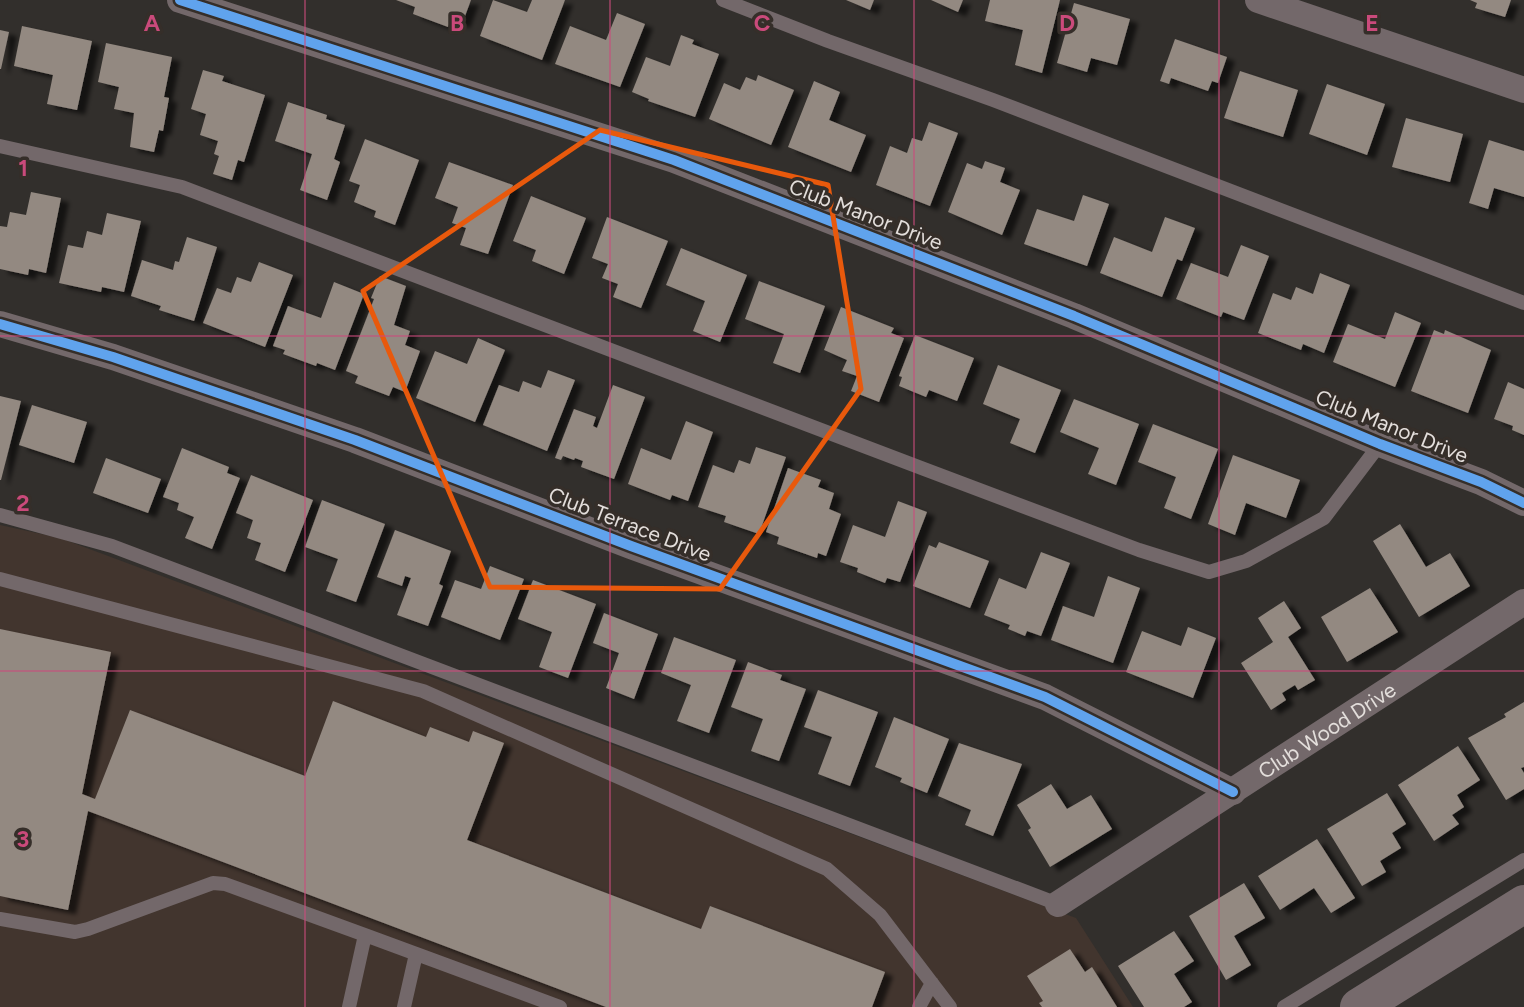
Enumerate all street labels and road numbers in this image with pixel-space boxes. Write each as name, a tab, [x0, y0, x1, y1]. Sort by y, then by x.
street label: Club Manor Drive	[786, 173, 946, 255]
street label: Club Manor Drive	[1312, 384, 1472, 468]
street label: Club Terrace Drive	[545, 481, 715, 567]
street label: Club Wood Drive	[1253, 676, 1400, 784]

